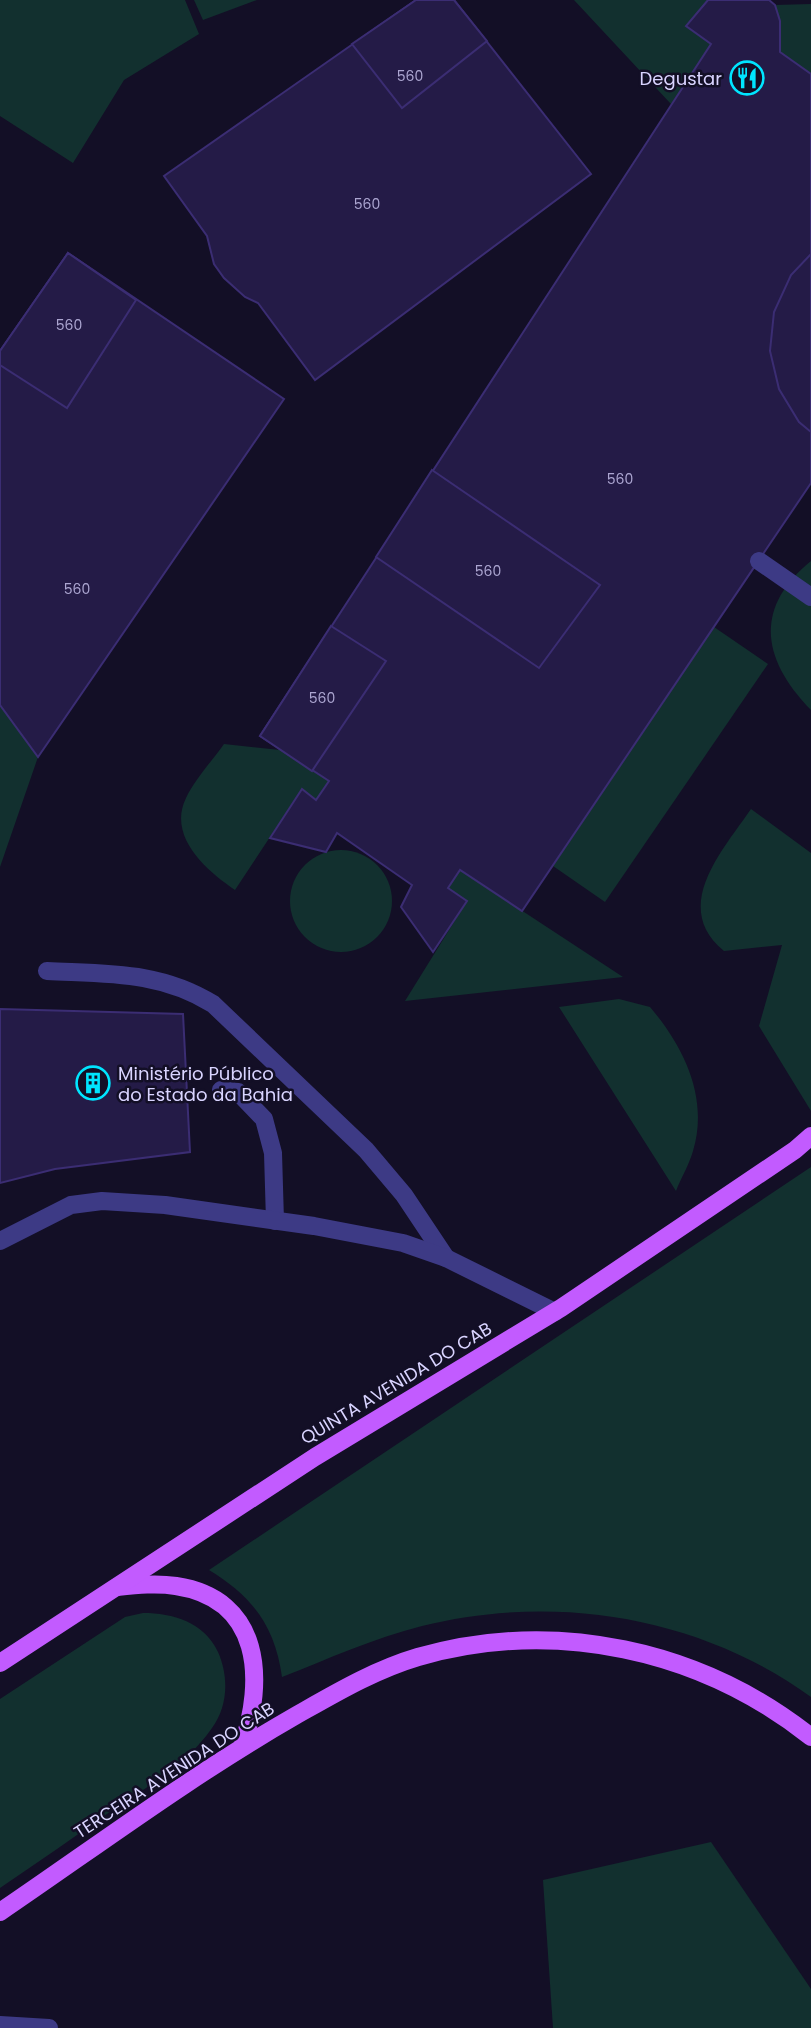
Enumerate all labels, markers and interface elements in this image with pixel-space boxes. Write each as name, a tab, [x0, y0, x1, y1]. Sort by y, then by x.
restaurant icon: Degustar	[728, 59, 766, 97]
house number: 560	[397, 66, 423, 86]
place label: Degustar	[640, 66, 722, 91]
house number: 560	[354, 194, 380, 214]
house number: 560	[56, 315, 82, 335]
house number: 560	[607, 469, 633, 489]
house number: 560	[475, 561, 501, 581]
house number: 560	[64, 579, 90, 599]
house number: 560	[309, 688, 335, 708]
place label: Ministério Público do Estado da Bahia	[118, 1061, 293, 1107]
building icon: Ministério Público do Estado da Bahia	[74, 1064, 112, 1102]
street label: QUINTA AVENIDA DO CAB	[296, 1316, 496, 1450]
street label: TERCEIRA AVENIDA DO CAB	[69, 1696, 279, 1844]

